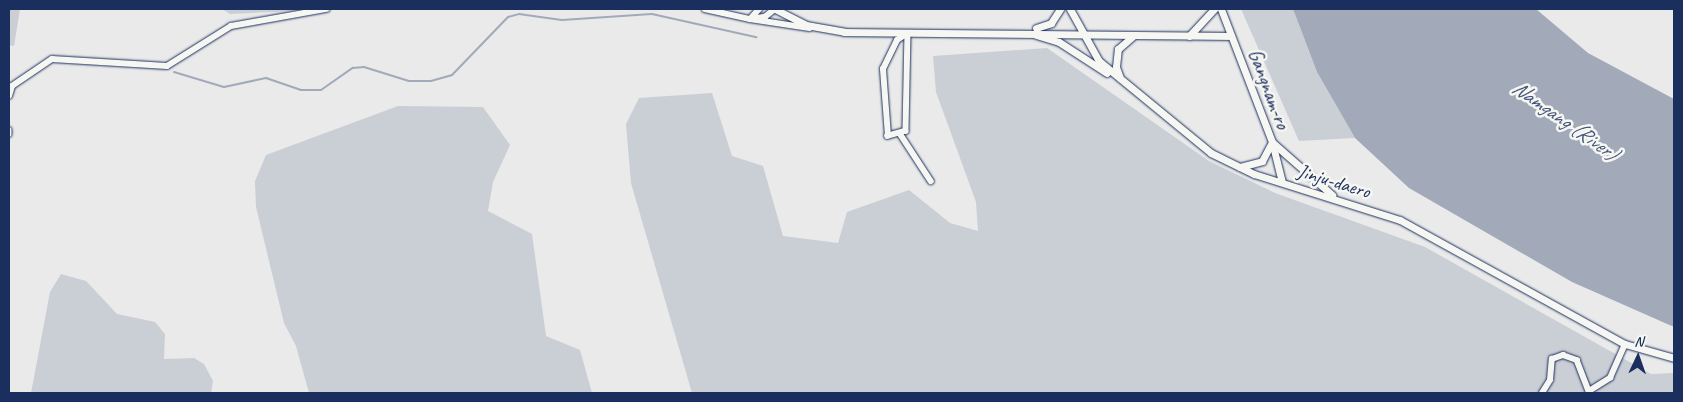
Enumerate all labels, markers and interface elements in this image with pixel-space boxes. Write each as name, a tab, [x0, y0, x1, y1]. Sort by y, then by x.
street label: Gangnam-ro	[1243, 46, 1295, 132]
water label: Namgang (River)	[1508, 75, 1622, 165]
street label: Jinju-daero	[1295, 159, 1373, 203]
north arrow	[1613, 332, 1663, 382]
text: N	[1634, 333, 1644, 350]

